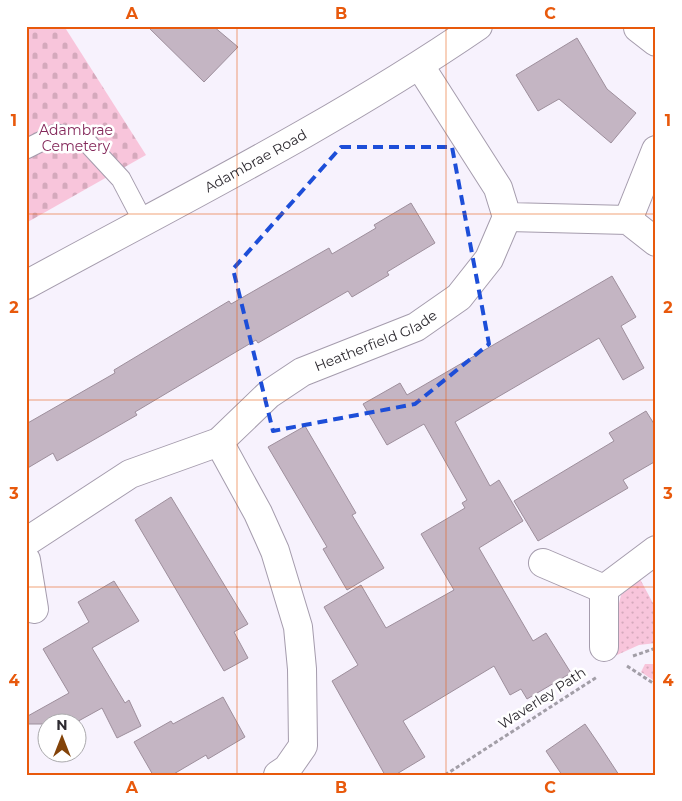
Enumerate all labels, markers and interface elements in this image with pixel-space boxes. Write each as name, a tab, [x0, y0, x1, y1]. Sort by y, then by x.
text: A	[125, 4, 139, 23]
text: B	[335, 4, 347, 23]
text: C	[544, 4, 556, 23]
text: 1	[11, 111, 17, 130]
text: 1	[665, 111, 671, 130]
park label: Adambrae Cemetery	[39, 121, 113, 155]
street label: Adambrae Road	[201, 125, 310, 196]
text: 2	[9, 298, 19, 317]
text: 2	[663, 298, 673, 317]
street label: Heatherfield Glade	[312, 306, 441, 375]
text: 3	[8, 484, 19, 503]
text: 3	[662, 484, 673, 503]
street label: Waverley Path	[495, 663, 589, 733]
text: 4	[8, 671, 20, 690]
text: 4	[662, 671, 674, 690]
north arrow	[38, 714, 88, 764]
text: N	[56, 716, 68, 734]
text: A	[125, 778, 139, 797]
text: B	[335, 778, 347, 797]
text: C	[544, 778, 556, 797]

